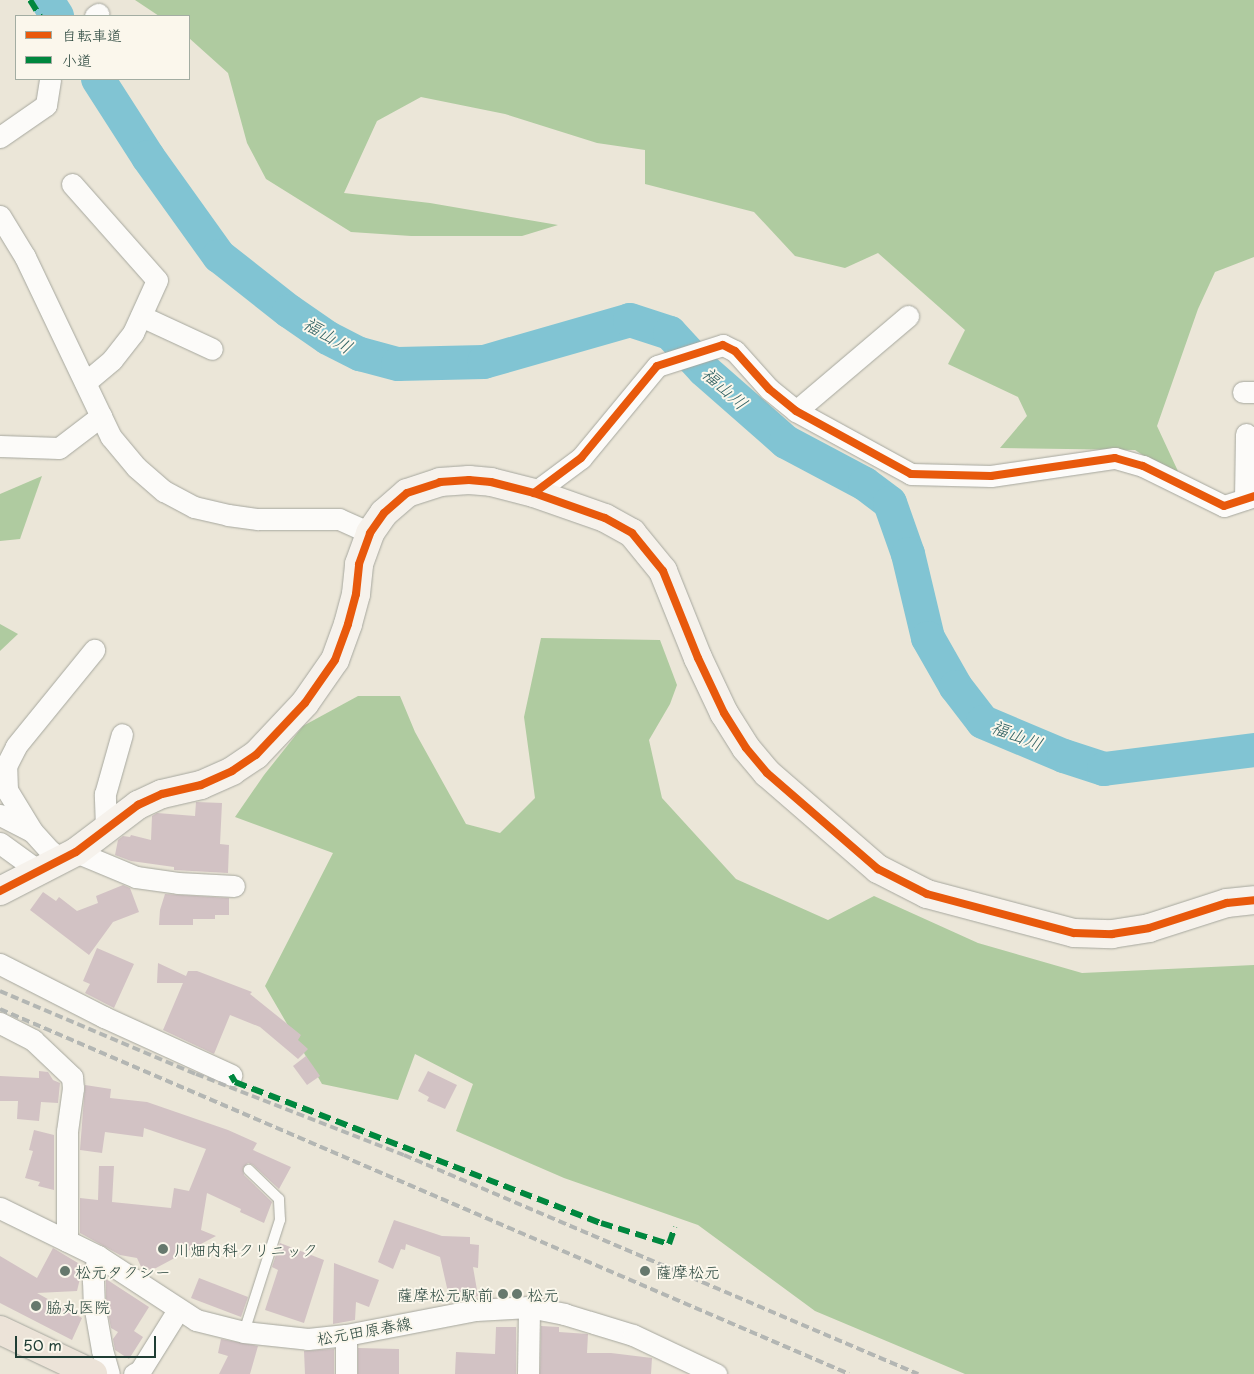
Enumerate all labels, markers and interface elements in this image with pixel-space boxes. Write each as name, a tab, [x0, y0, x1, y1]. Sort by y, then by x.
legend	[15, 15, 190, 80]
text: 自転車道	[62, 23, 122, 46]
text: 小道	[62, 48, 92, 71]
water label: 福山川	[299, 312, 357, 358]
water label: 福山川	[698, 362, 752, 414]
water label: 福山川	[988, 715, 1046, 755]
place label: 川畑内科クリニック	[174, 1239, 318, 1259]
marker: 川畑内科クリニック	[156, 1242, 170, 1256]
place label: 松元タクシー	[75, 1261, 171, 1281]
place label: 薩摩松元	[656, 1261, 720, 1281]
marker: 薩摩松元	[638, 1264, 652, 1278]
marker: 松元タクシー	[59, 1265, 71, 1277]
place label: 薩摩松元駅前	[397, 1284, 493, 1304]
place label: 松元	[527, 1284, 559, 1304]
marker: 薩摩松元駅前	[497, 1288, 509, 1300]
marker: 松元	[511, 1288, 523, 1300]
place label: 脇丸医院	[46, 1296, 110, 1316]
marker: 脇丸医院	[30, 1300, 42, 1312]
street label: 松元田原春線	[315, 1312, 413, 1348]
scale bar	[18, 1326, 159, 1358]
text: 50 m	[23, 1333, 62, 1356]

